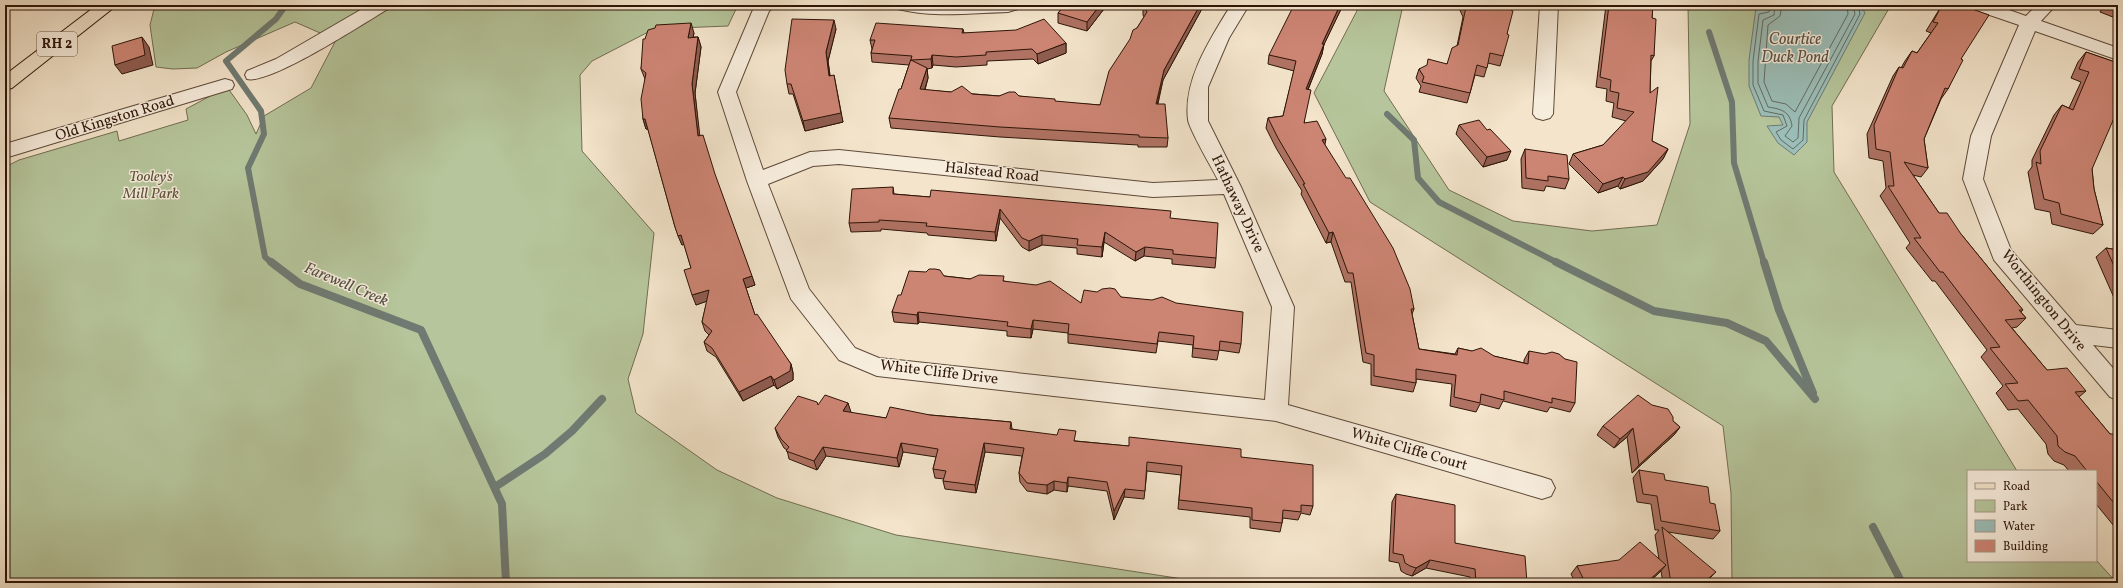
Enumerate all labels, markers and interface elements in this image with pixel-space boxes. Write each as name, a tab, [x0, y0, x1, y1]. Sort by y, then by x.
water label: Courtice Duck Pond	[1761, 29, 1829, 69]
road number: RH 2	[37, 32, 77, 56]
street label: Old Kingston Road	[53, 91, 177, 147]
street label: Hathaway Drive	[1205, 152, 1269, 256]
street label: Halstead Road	[944, 158, 1040, 188]
park label: Tooley's Mill Park	[122, 167, 179, 205]
street label: Worthington Drive	[1995, 246, 2091, 356]
water label: Farewell Creek	[301, 257, 392, 313]
street label: White Cliffe Drive	[879, 355, 999, 391]
street label: White Cliffe Court	[1348, 423, 1470, 477]
legend	[1967, 470, 2097, 562]
text: Road	[2003, 479, 2030, 495]
text: Park	[2003, 499, 2028, 515]
text: Water	[2003, 519, 2035, 535]
text: Building	[2003, 539, 2048, 555]

